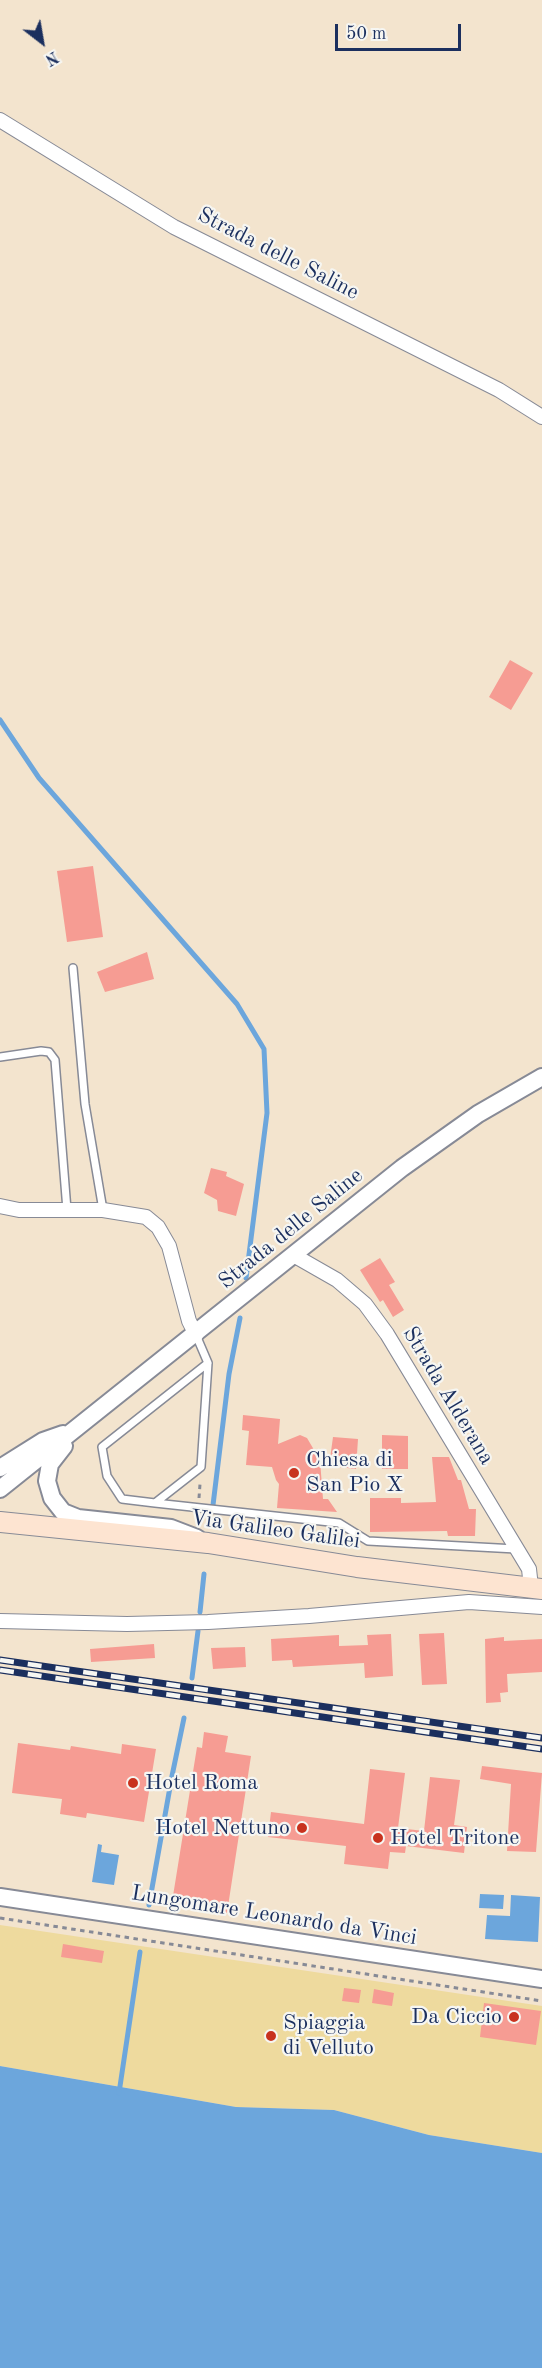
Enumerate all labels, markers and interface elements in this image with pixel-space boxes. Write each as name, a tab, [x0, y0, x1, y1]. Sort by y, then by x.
north arrow	[12, 12, 72, 72]
scale bar	[338, 12, 464, 50]
text: 50 m	[346, 25, 386, 43]
text: N	[42, 47, 61, 67]
street label: Strada delle Saline	[193, 202, 363, 306]
street label: Strada delle Saline	[214, 1163, 368, 1295]
street label: Strada Alderana	[396, 1322, 500, 1470]
place label: Chiesa di San Pio X	[306, 1447, 403, 1498]
marker: Chiesa di San Pio X	[287, 1466, 301, 1480]
street label: Via Galileo Galilei	[188, 1505, 362, 1555]
place label: Hotel Roma	[145, 1770, 258, 1796]
marker: Hotel Roma	[126, 1776, 140, 1790]
place label: Hotel Nettuno	[155, 1815, 290, 1841]
marker: Hotel Nettuno	[295, 1821, 309, 1835]
place label: Hotel Tritone	[390, 1825, 519, 1851]
marker: Hotel Tritone	[371, 1831, 385, 1845]
street label: Lungomare Leonardo da Vinci	[129, 1880, 419, 1952]
place label: Da Ciccio	[411, 2004, 502, 2030]
place label: Spiaggia di Velluto	[283, 2010, 374, 2062]
marker: Da Ciccio	[507, 2010, 521, 2024]
marker: Spiaggia di Velluto	[264, 2029, 278, 2043]

